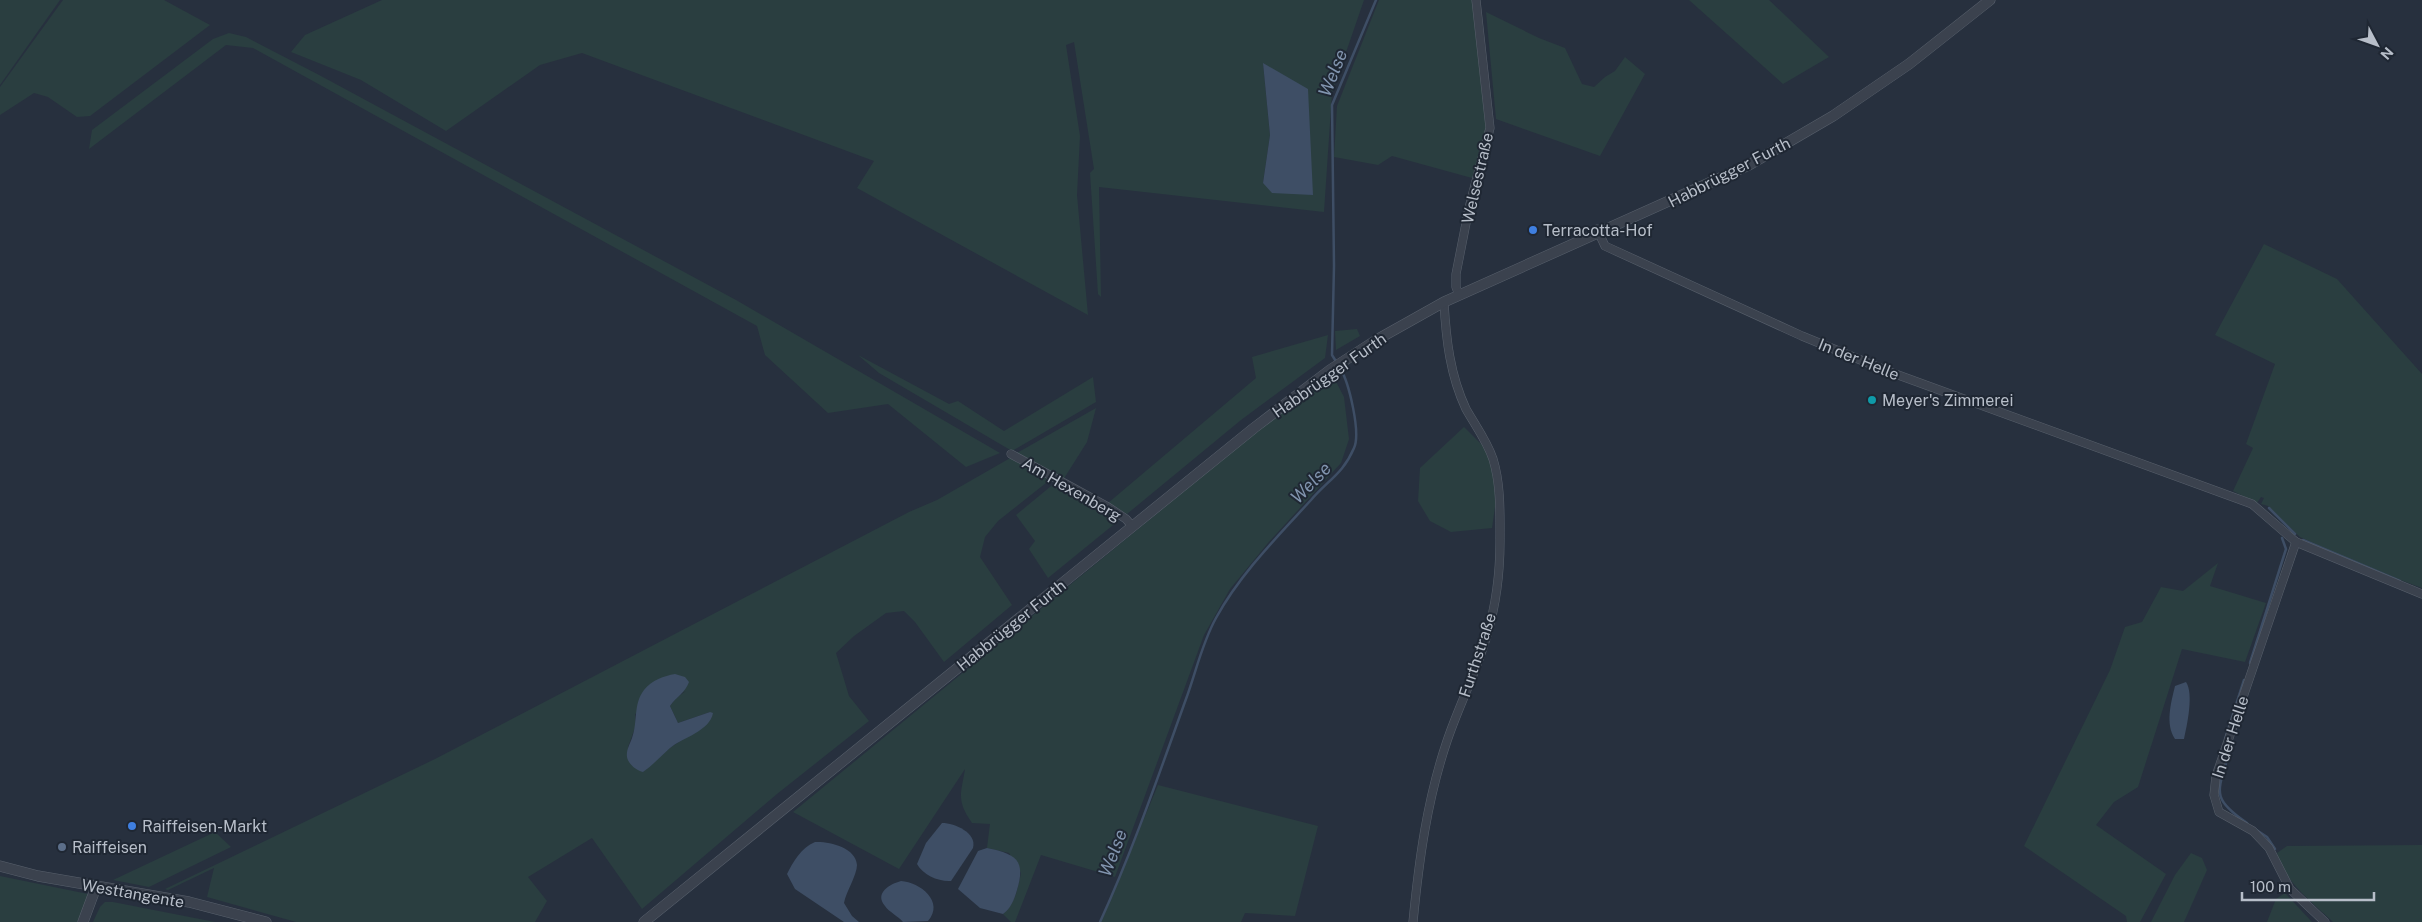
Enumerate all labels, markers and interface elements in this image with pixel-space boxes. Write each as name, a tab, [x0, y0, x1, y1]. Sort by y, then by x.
north arrow	[2352, 20, 2402, 70]
text: N	[2377, 44, 2396, 63]
water label: Welse	[1314, 46, 1352, 99]
street label: Welsestraße	[1458, 131, 1497, 225]
street label: Habbrügger Furth	[1665, 133, 1793, 211]
place label: Terracotta-Hof	[1543, 221, 1653, 240]
marker: Terracotta-Hof	[1527, 224, 1539, 236]
street label: Habbrügger Furth	[1269, 329, 1390, 422]
street label: In der Helle	[1816, 335, 1902, 384]
place label: Meyer's Zimmerei	[1882, 391, 2013, 410]
marker: Meyer's Zimmerei	[1866, 394, 1878, 406]
street label: Am Hexenberg	[1019, 453, 1125, 526]
water label: Welse	[1286, 458, 1335, 508]
street label: Habbrügger Furth	[953, 576, 1070, 675]
street label: Furthstraße	[1455, 611, 1500, 700]
street label: In der Helle	[2208, 694, 2253, 781]
place label: Raiffeisen-Markt	[142, 817, 267, 836]
marker: Raiffeisen-Markt	[126, 820, 138, 832]
water label: Welse	[1094, 826, 1131, 879]
place label: Raiffeisen	[72, 838, 147, 857]
marker: Raiffeisen	[56, 841, 68, 853]
scale bar	[2242, 870, 2374, 902]
street label: Westtangente	[80, 875, 186, 912]
text: 100 m	[2250, 878, 2291, 895]

